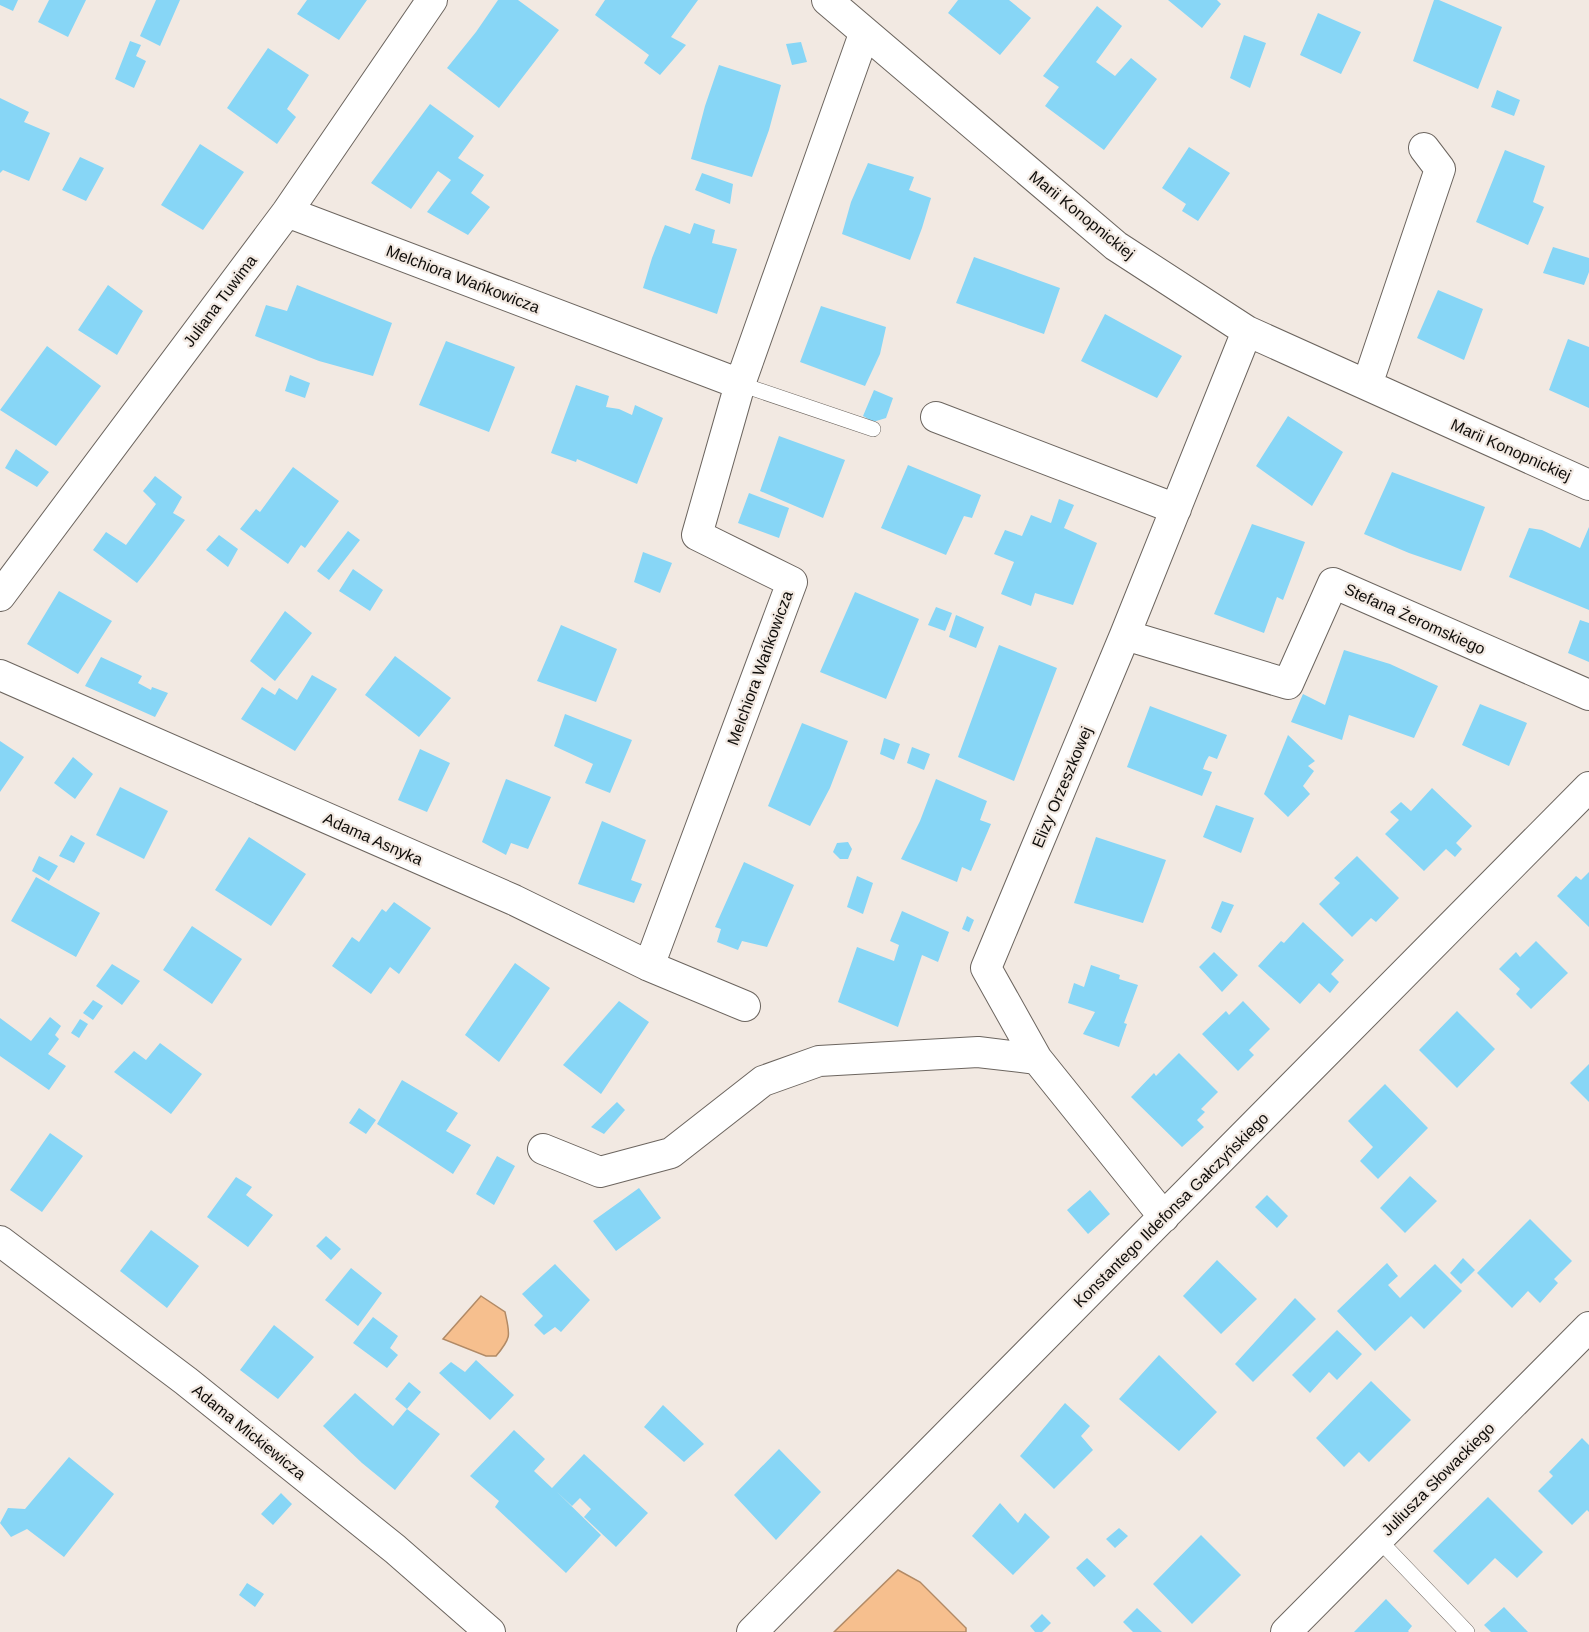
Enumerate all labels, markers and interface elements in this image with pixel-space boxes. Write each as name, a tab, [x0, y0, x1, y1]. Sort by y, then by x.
street label: Marii Konopnickiej	[1026, 168, 1138, 262]
street label: Melchiora Wańkowicza	[384, 242, 542, 316]
street label: Juliana Tuwima	[180, 252, 260, 350]
street label: Marii Konopnickiej	[1448, 416, 1574, 484]
street label: Stefana Żeromskiego	[1342, 579, 1488, 658]
street label: Melchiora Wańkowicza	[724, 588, 796, 747]
street label: Elizy Orzeszkowej	[1029, 724, 1095, 850]
street label: Adama Asnyka	[321, 810, 425, 869]
street label: Konstantego Ildefonsa Gałczyńskiego	[1070, 1109, 1272, 1311]
street label: Adama Mickiewicza	[189, 1381, 309, 1483]
street label: Juliusza Słowackiego	[1378, 1419, 1498, 1539]

